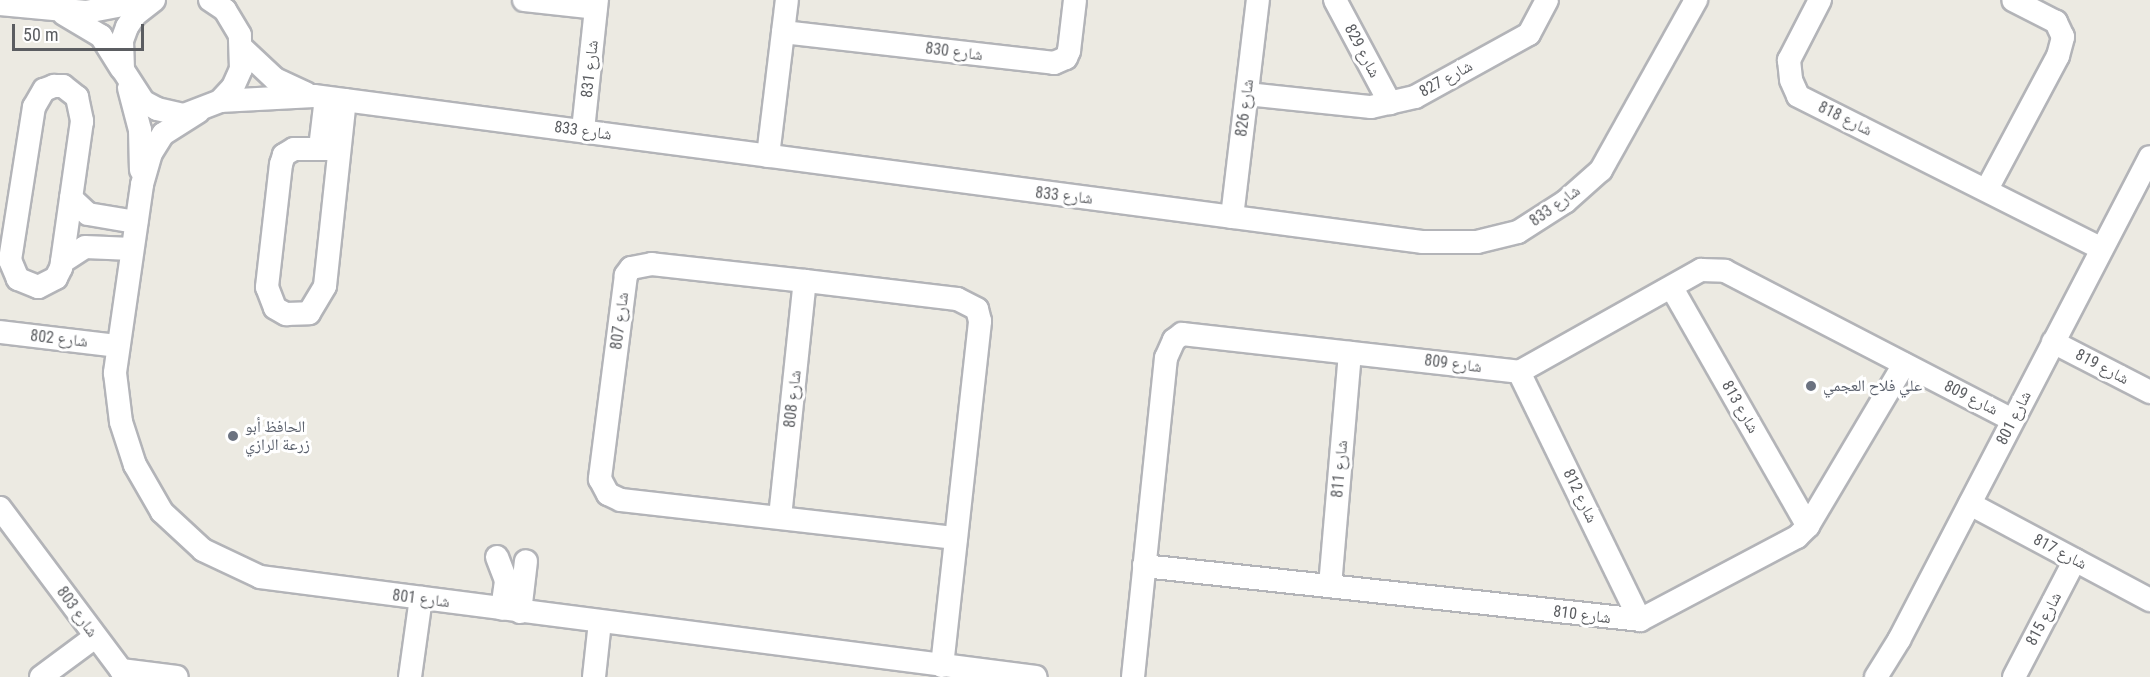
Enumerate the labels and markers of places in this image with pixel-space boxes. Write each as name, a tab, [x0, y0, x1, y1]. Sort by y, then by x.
place label: علي فلاح العجمي	[1823, 376, 1922, 396]
marker: علي فلاح العجمي	[1804, 379, 1818, 393]
place label: الحافظ أبو زرعة الرازي	[245, 417, 310, 455]
marker: الحافظ أبو زرعة الرازي	[226, 429, 240, 443]

